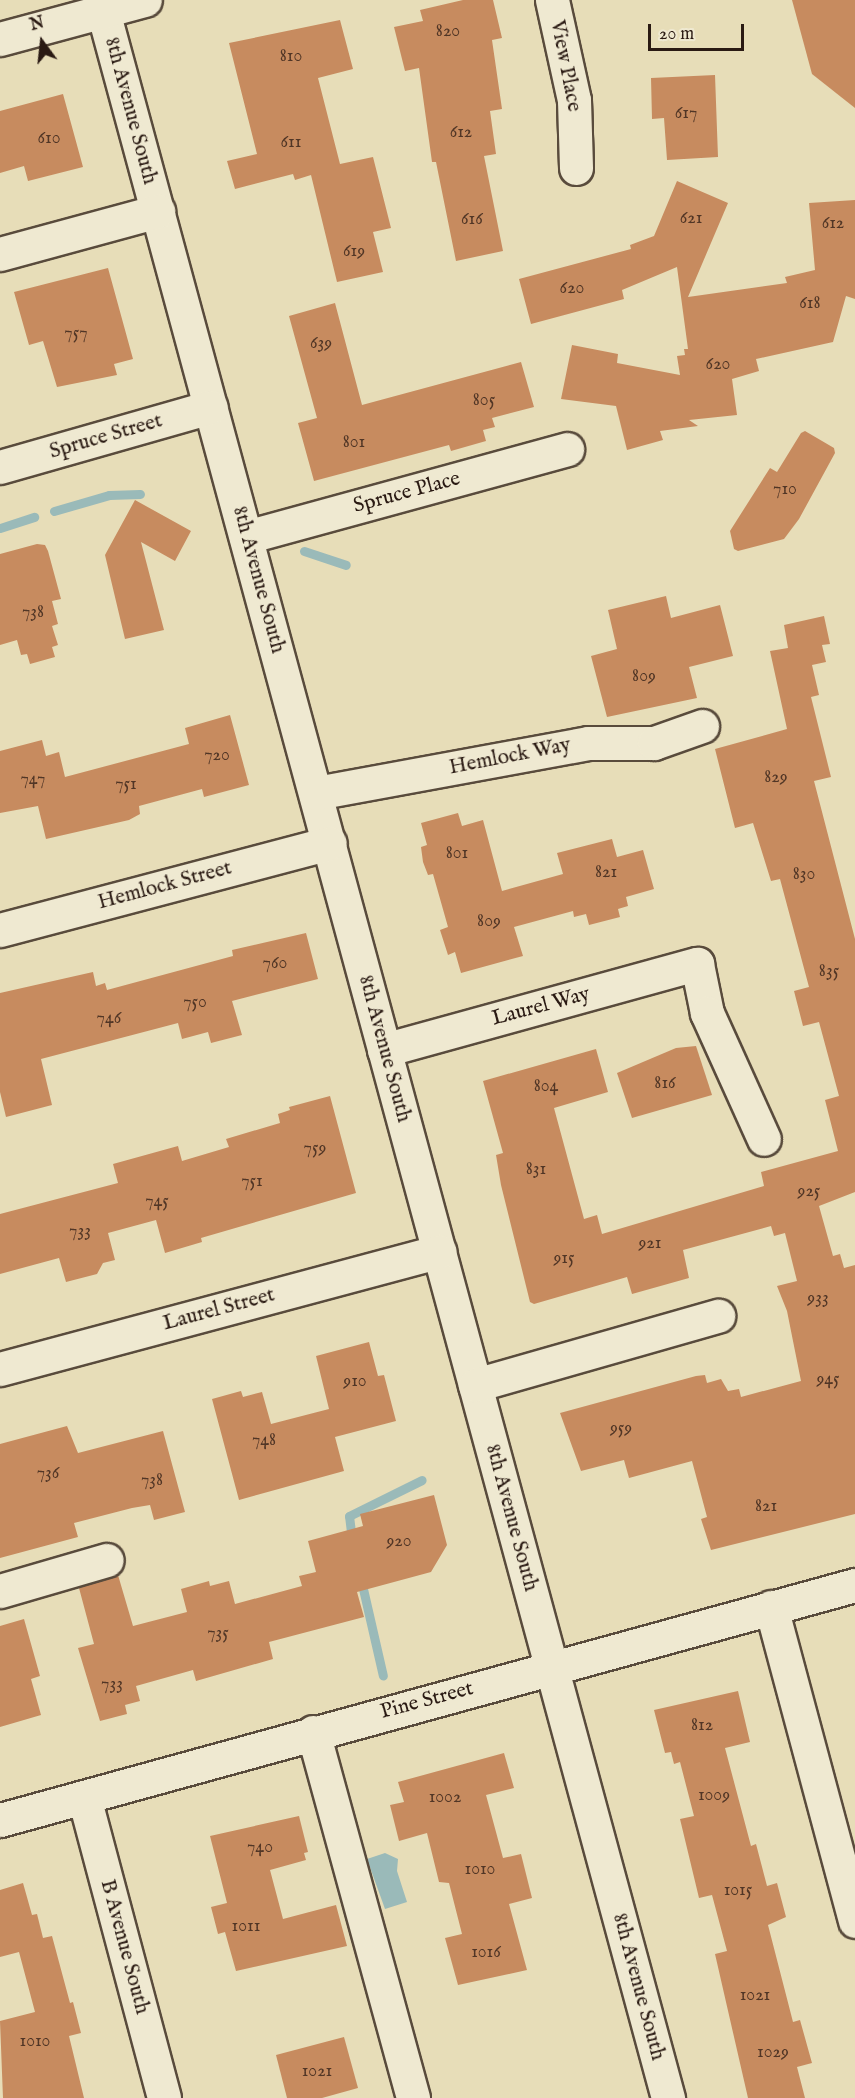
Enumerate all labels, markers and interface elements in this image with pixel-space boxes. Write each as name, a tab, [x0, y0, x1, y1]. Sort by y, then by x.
north arrow	[12, 12, 72, 72]
scale bar	[651, 12, 747, 50]
text: N	[28, 13, 47, 36]
street label: View Place	[544, 18, 586, 114]
house number: 820	[436, 21, 460, 43]
text: 20 m	[659, 23, 694, 46]
street label: 8th Avenue South	[98, 35, 162, 187]
house number: 810	[280, 46, 302, 68]
house number: 617	[675, 103, 697, 125]
house number: 612	[450, 122, 472, 144]
house number: 610	[38, 128, 60, 150]
house number: 611	[281, 132, 301, 154]
house number: 621	[680, 208, 702, 230]
house number: 616	[461, 209, 483, 231]
house number: 612	[822, 213, 844, 235]
house number: 619	[343, 241, 365, 263]
house number: 620	[560, 278, 584, 300]
house number: 618	[799, 293, 821, 315]
house number: 757	[64, 323, 88, 345]
house number: 639	[310, 333, 332, 355]
house number: 620	[706, 354, 730, 376]
house number: 805	[473, 390, 495, 412]
street label: Spruce Street	[47, 409, 165, 465]
house number: 801	[343, 432, 365, 454]
street label: Spruce Place	[351, 467, 463, 519]
house number: 710	[773, 479, 797, 501]
street label: 8th Avenue South	[226, 504, 290, 656]
house number: 738	[22, 602, 44, 624]
house number: 809	[632, 666, 656, 688]
street label: Hemlock Way	[447, 733, 573, 781]
house number: 720	[204, 745, 230, 767]
house number: 829	[764, 767, 788, 789]
house number: 747	[20, 769, 46, 791]
house number: 751	[115, 774, 137, 796]
house number: 801	[446, 843, 468, 865]
street label: Hemlock Street	[95, 856, 235, 916]
house number: 821	[595, 862, 617, 884]
house number: 830	[793, 864, 815, 886]
house number: 809	[477, 911, 501, 933]
house number: 760	[263, 953, 287, 975]
house number: 835	[819, 961, 839, 983]
street label: 8th Avenue South	[352, 973, 416, 1125]
street label: Laurel Way	[489, 982, 593, 1032]
house number: 750	[183, 992, 207, 1014]
house number: 746	[97, 1008, 121, 1030]
house number: 816	[654, 1073, 676, 1095]
house number: 804	[534, 1076, 558, 1098]
house number: 759	[304, 1138, 326, 1160]
house number: 831	[526, 1159, 546, 1181]
house number: 751	[241, 1171, 263, 1193]
house number: 925	[798, 1181, 820, 1203]
house number: 745	[145, 1191, 169, 1213]
house number: 733	[69, 1221, 91, 1243]
house number: 921	[638, 1233, 662, 1255]
house number: 915	[553, 1248, 575, 1270]
street label: Laurel Street	[160, 1283, 278, 1337]
house number: 933	[807, 1288, 829, 1310]
house number: 945	[816, 1369, 840, 1391]
house number: 910	[343, 1371, 367, 1393]
house number: 959	[610, 1418, 632, 1440]
house number: 748	[252, 1430, 276, 1452]
street label: 8th Avenue South	[479, 1442, 543, 1594]
house number: 736	[37, 1463, 59, 1485]
house number: 738	[141, 1470, 163, 1492]
house number: 821	[755, 1496, 777, 1518]
house number: 920	[386, 1531, 412, 1553]
house number: 735	[207, 1623, 229, 1645]
house number: 733	[101, 1674, 123, 1696]
street label: Pine Street	[378, 1676, 476, 1726]
house number: 812	[691, 1715, 713, 1737]
house number: 1009	[698, 1785, 730, 1807]
house number: 1002	[429, 1787, 461, 1809]
house number: 740	[247, 1837, 273, 1859]
house number: 1010	[465, 1859, 495, 1881]
street label: B Avenue South	[94, 1877, 154, 2017]
house number: 1015	[724, 1880, 752, 1902]
street label: 8th Avenue South	[606, 1911, 670, 2063]
house number: 1011	[232, 1916, 260, 1938]
house number: 1016	[471, 1942, 501, 1964]
house number: 1021	[740, 1985, 770, 2007]
house number: 1010	[20, 2031, 50, 2053]
house number: 1029	[757, 2042, 789, 2064]
house number: 1021	[302, 2061, 332, 2083]

